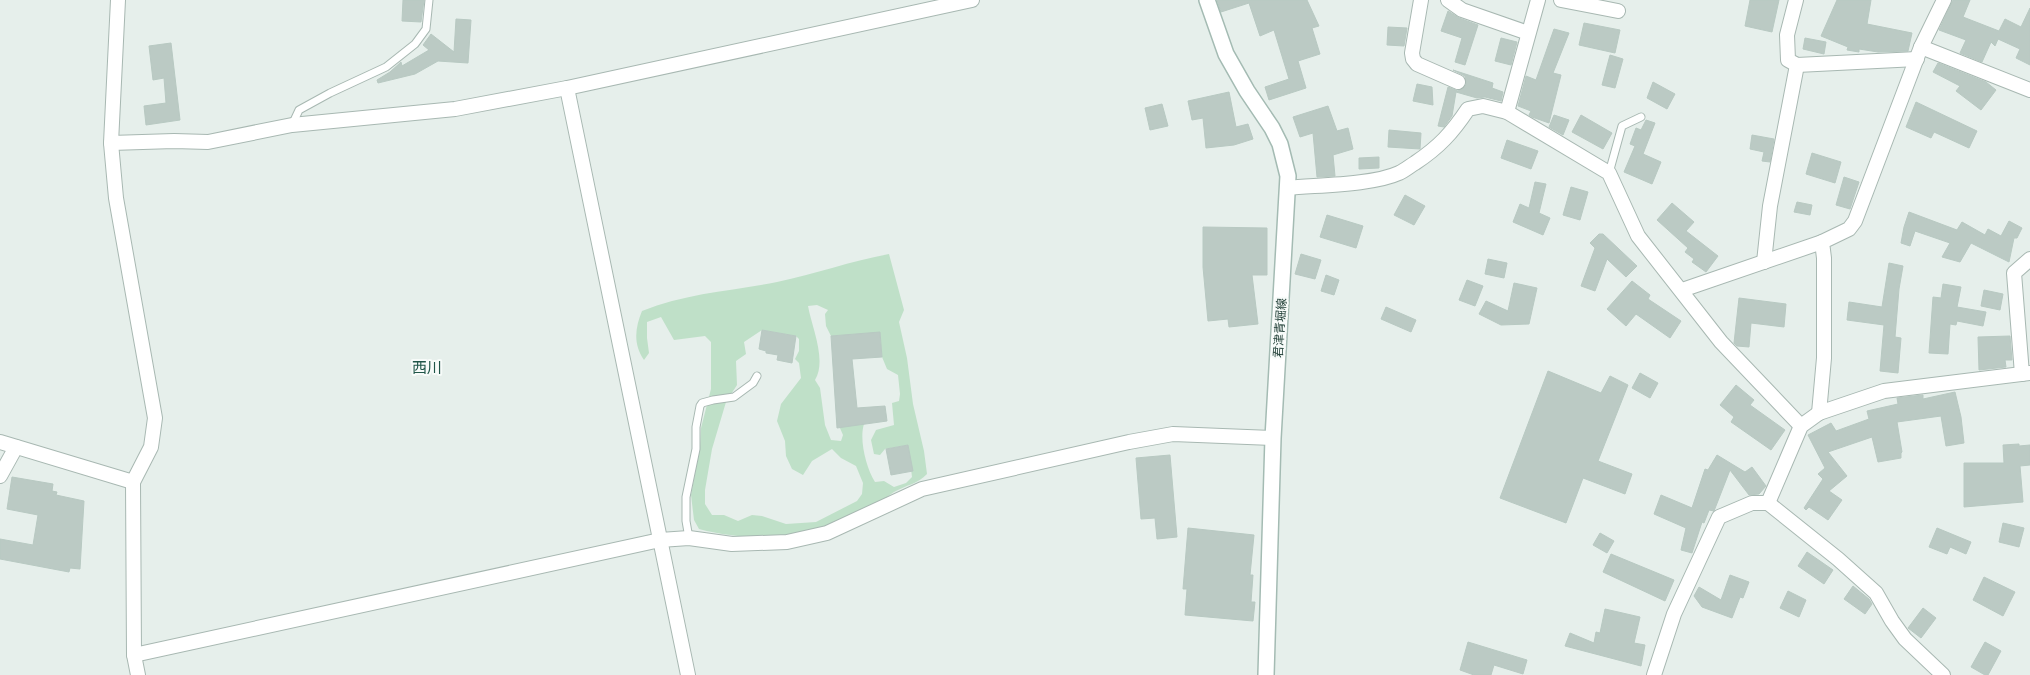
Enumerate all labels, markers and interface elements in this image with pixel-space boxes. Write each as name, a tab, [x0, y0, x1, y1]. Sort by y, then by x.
street label: 君津青堀線	[1270, 298, 1289, 358]
district label: 西川	[412, 358, 442, 376]

